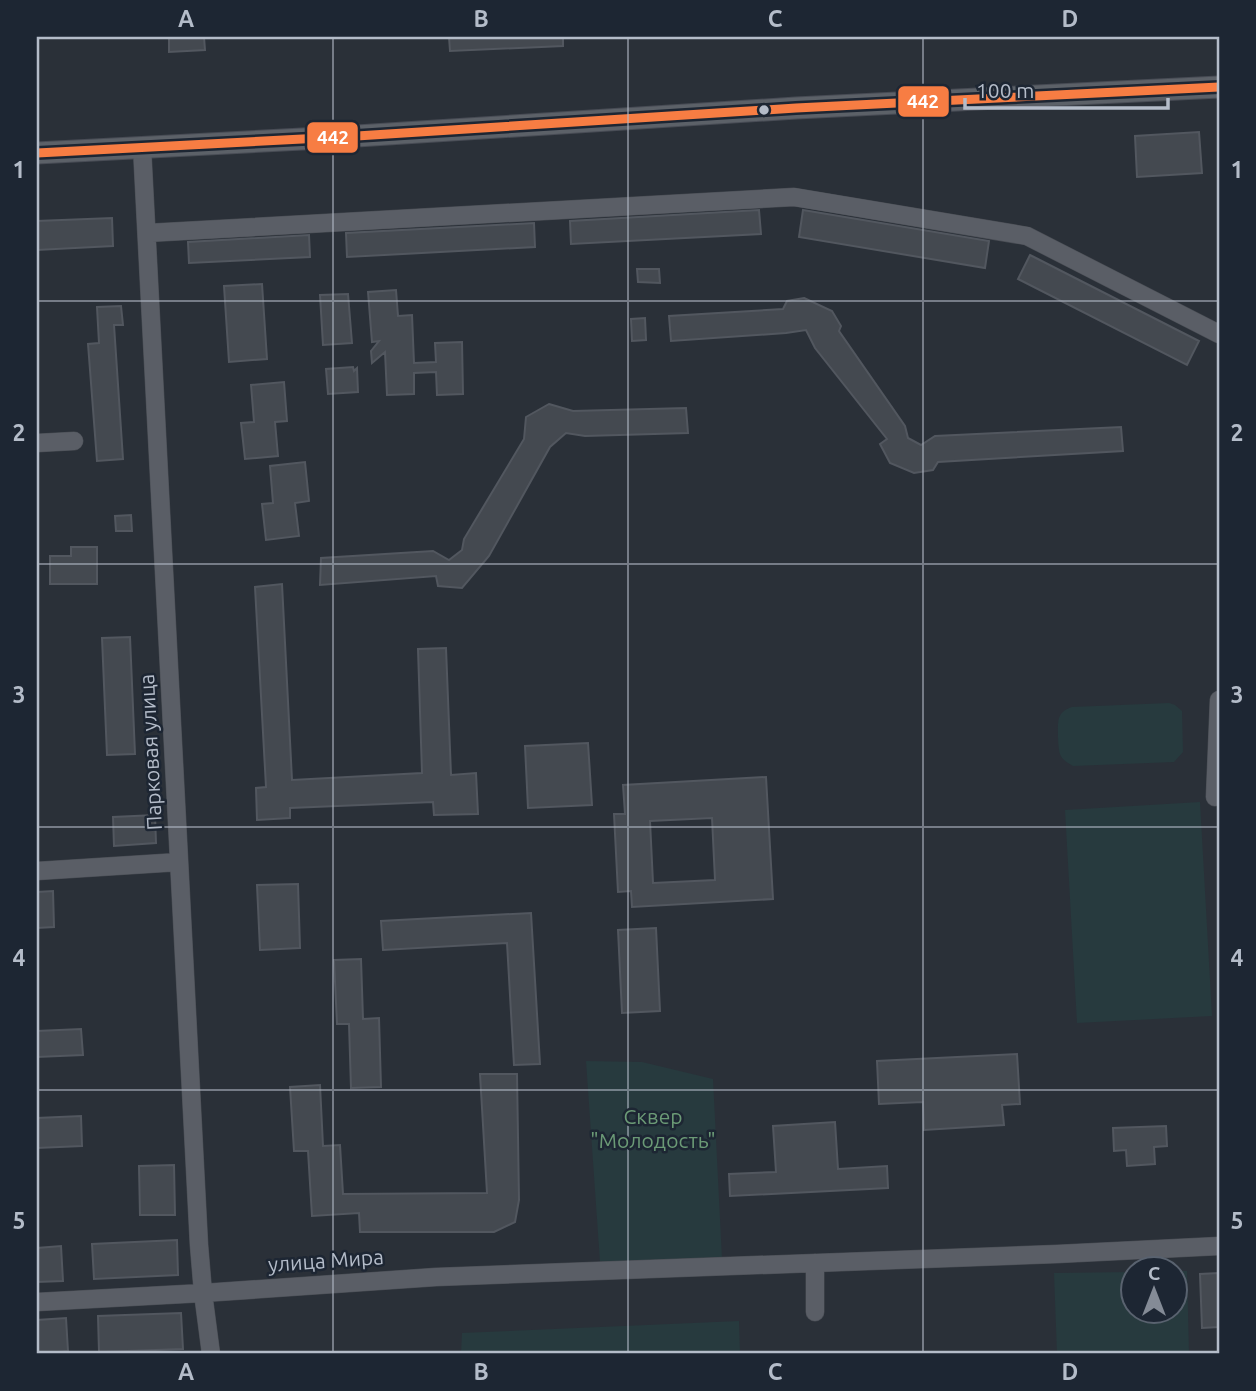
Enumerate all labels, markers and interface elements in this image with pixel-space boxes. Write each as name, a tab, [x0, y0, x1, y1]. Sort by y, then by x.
text: A	[178, 6, 194, 31]
text: B	[473, 6, 489, 31]
text: C	[768, 6, 783, 31]
text: D	[1062, 6, 1078, 31]
scale bar	[965, 66, 1168, 110]
text: 100 m	[976, 78, 1034, 102]
line badge: 442	[897, 85, 950, 118]
text: 442	[907, 90, 939, 112]
unlabelled marker	[757, 103, 771, 117]
line badge: 442	[306, 121, 359, 154]
text: 442	[317, 126, 349, 148]
text: 1	[13, 157, 25, 182]
text: 1	[1231, 157, 1243, 182]
text: 2	[13, 420, 25, 445]
text: 2	[1231, 420, 1243, 445]
street label: Парковая улица	[134, 673, 166, 831]
text: 3	[13, 682, 25, 707]
text: 3	[1231, 682, 1243, 707]
text: 4	[13, 945, 26, 970]
text: 4	[1231, 945, 1244, 970]
park label: Сквер "Молодость"	[590, 1104, 716, 1152]
text: 5	[13, 1208, 25, 1233]
text: 5	[1231, 1208, 1243, 1233]
street label: улица Мира	[267, 1244, 385, 1276]
north arrow	[1120, 1254, 1190, 1324]
text: С	[1148, 1262, 1160, 1284]
text: A	[178, 1359, 194, 1384]
text: B	[473, 1359, 489, 1384]
text: C	[768, 1359, 783, 1384]
text: D	[1062, 1359, 1078, 1384]

